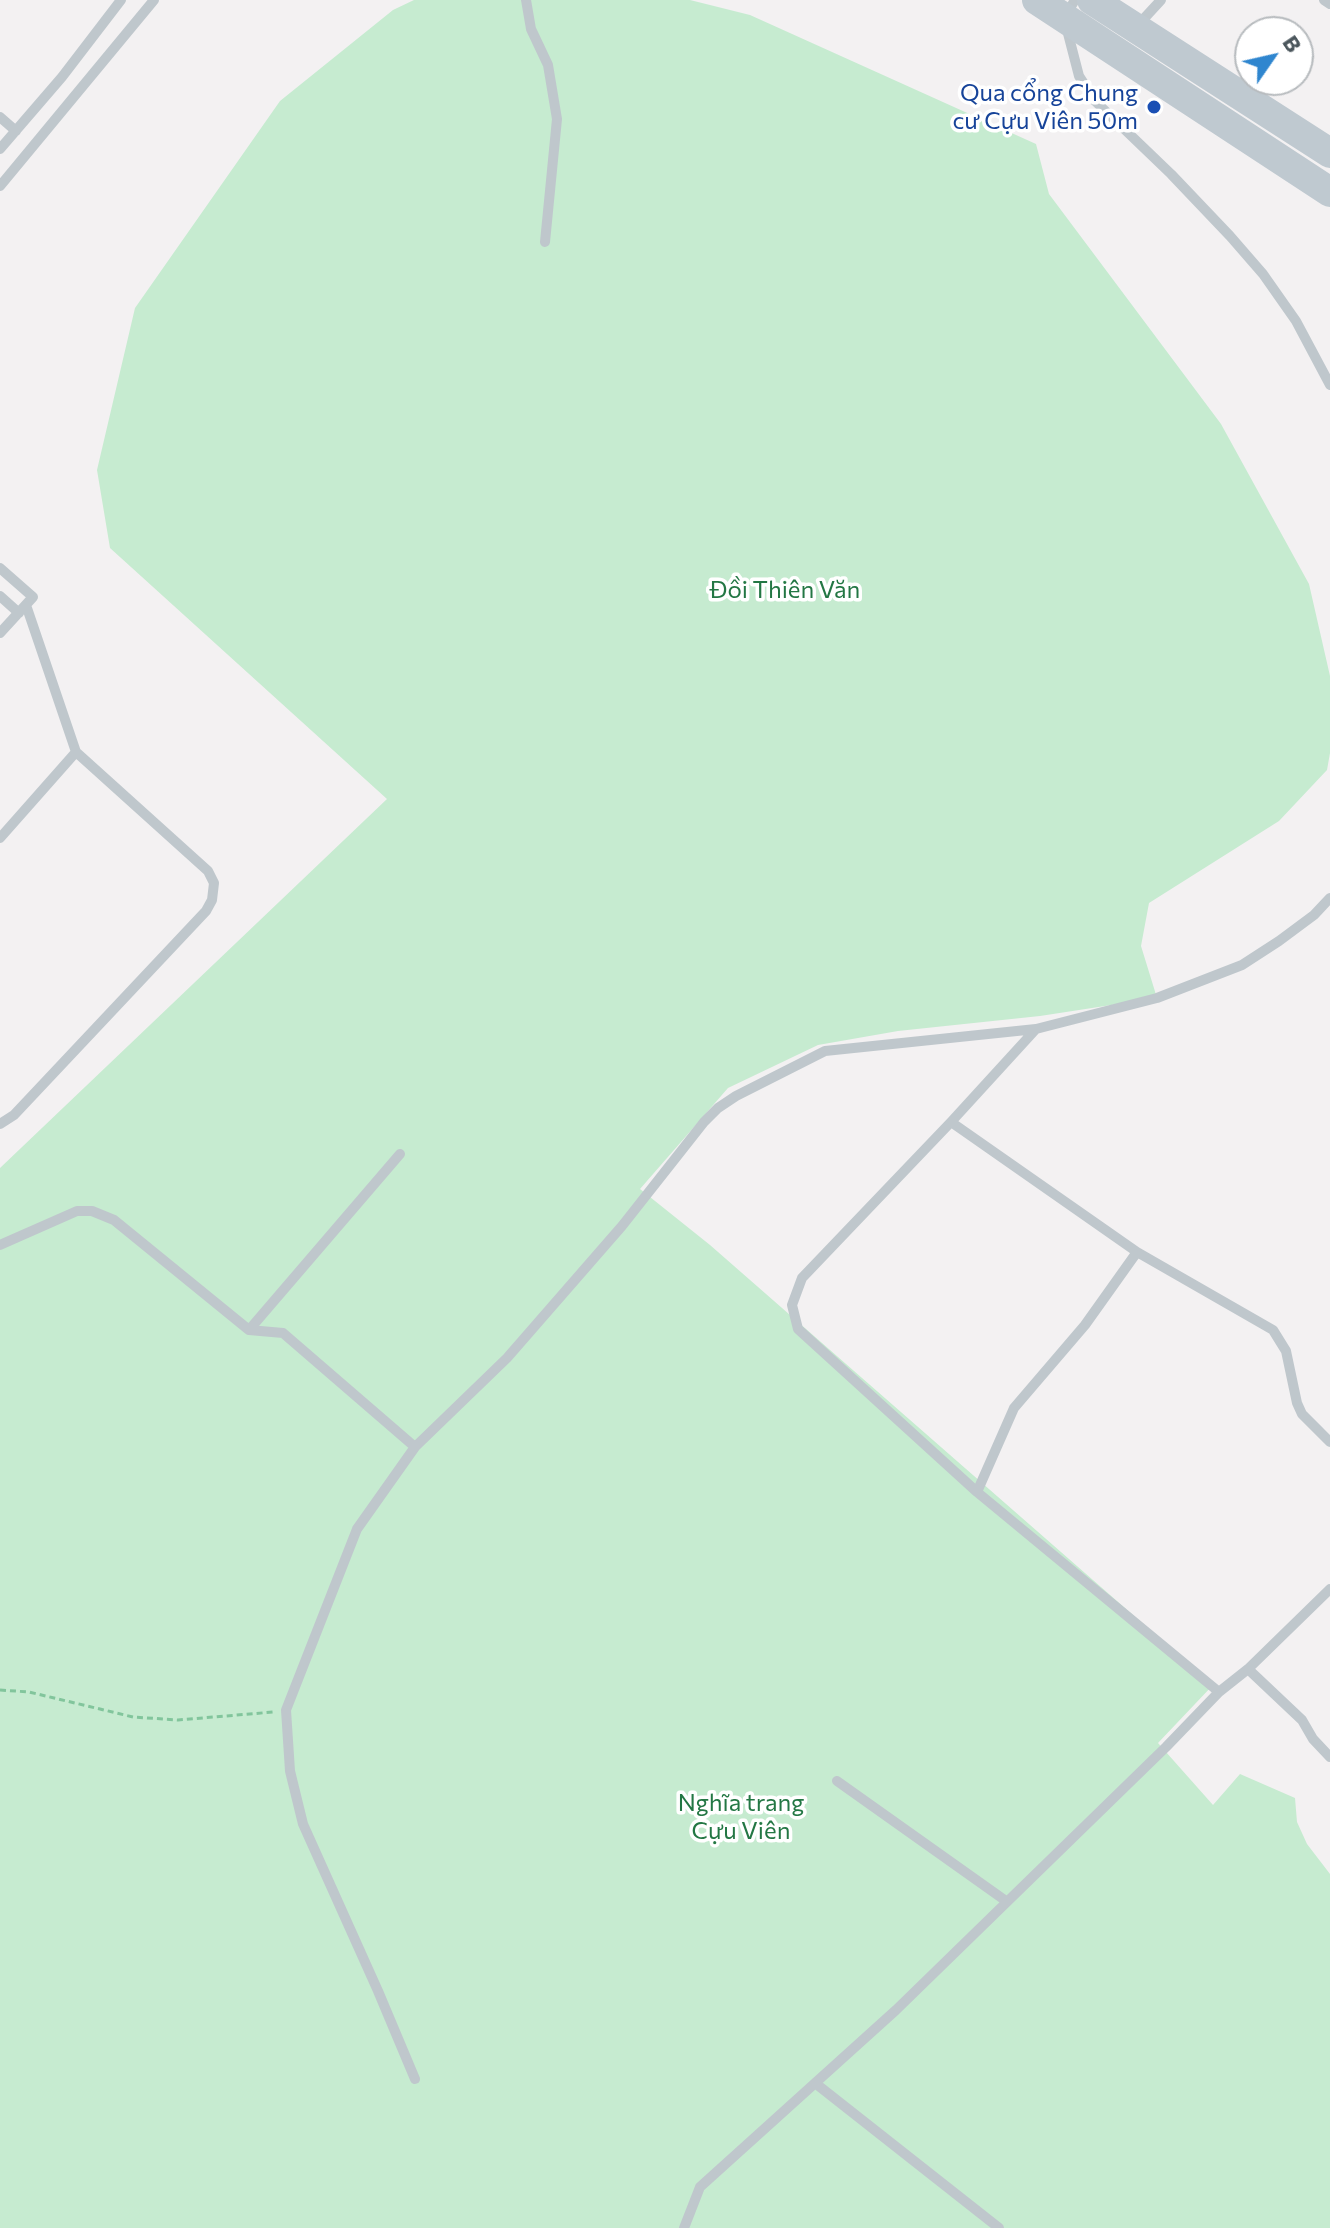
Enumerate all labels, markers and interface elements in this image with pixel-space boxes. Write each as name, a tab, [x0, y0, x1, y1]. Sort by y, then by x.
north arrow	[1234, 16, 1314, 96]
text: B	[1277, 30, 1308, 57]
place label: Qua cổng Chung cư Cựu Viên 50m	[952, 79, 1138, 135]
marker: Qua cổng Chung cư Cựu Viên 50m	[1145, 98, 1163, 116]
park label: Đồi Thiên Văn	[710, 576, 860, 604]
park label: Nghĩa trang Cựu Viên	[678, 1789, 804, 1845]

